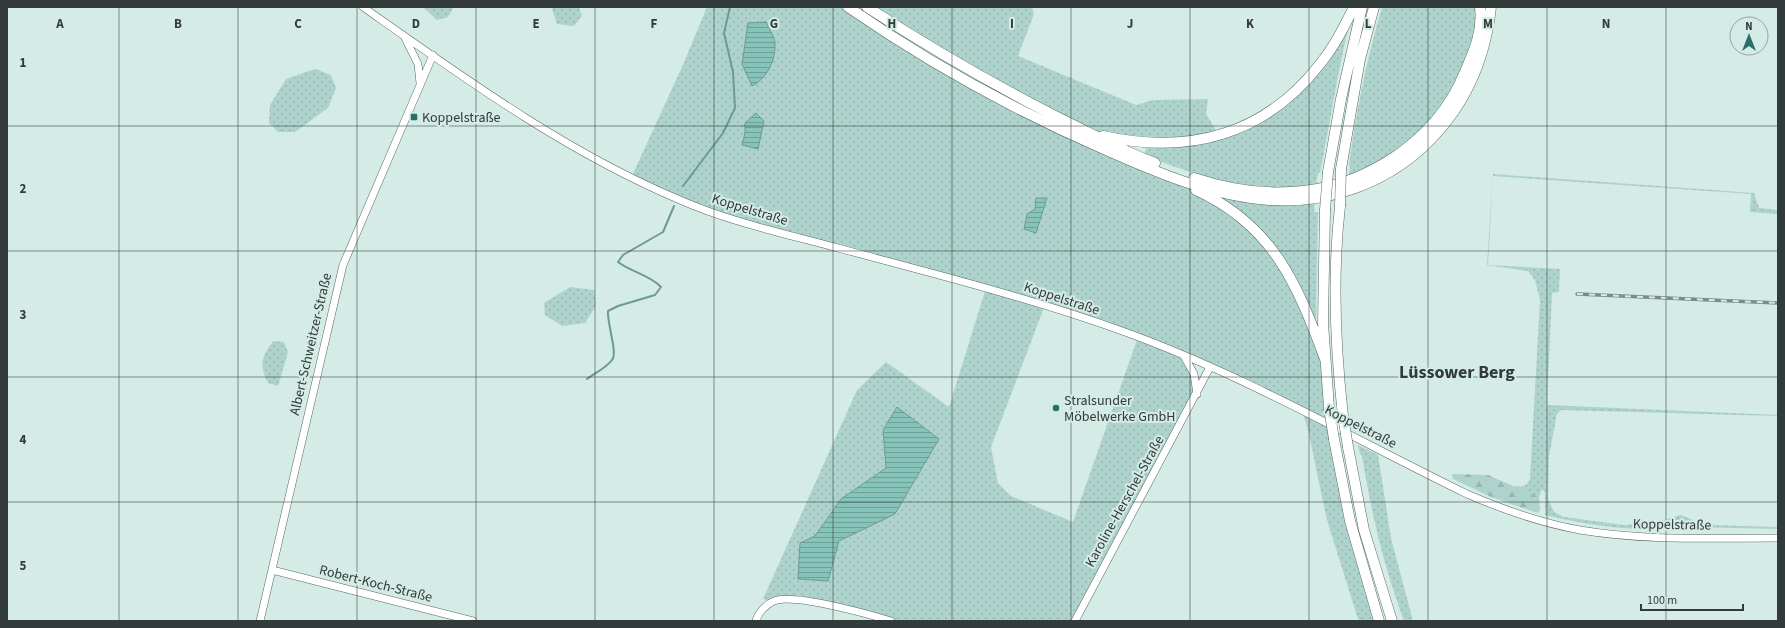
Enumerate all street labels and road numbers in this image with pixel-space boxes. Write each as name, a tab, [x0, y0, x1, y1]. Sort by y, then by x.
street label: Koppelstraße	[709, 189, 790, 231]
street label: Albert-Schweitzer-Straße	[285, 271, 337, 417]
street label: Koppelstraße	[1021, 277, 1102, 321]
street label: Koppelstraße	[1321, 400, 1400, 454]
street label: Karoline-Herschel-Straße	[1080, 432, 1169, 571]
street label: Koppelstraße	[1633, 514, 1711, 536]
street label: Robert-Koch-Straße	[317, 560, 434, 608]

